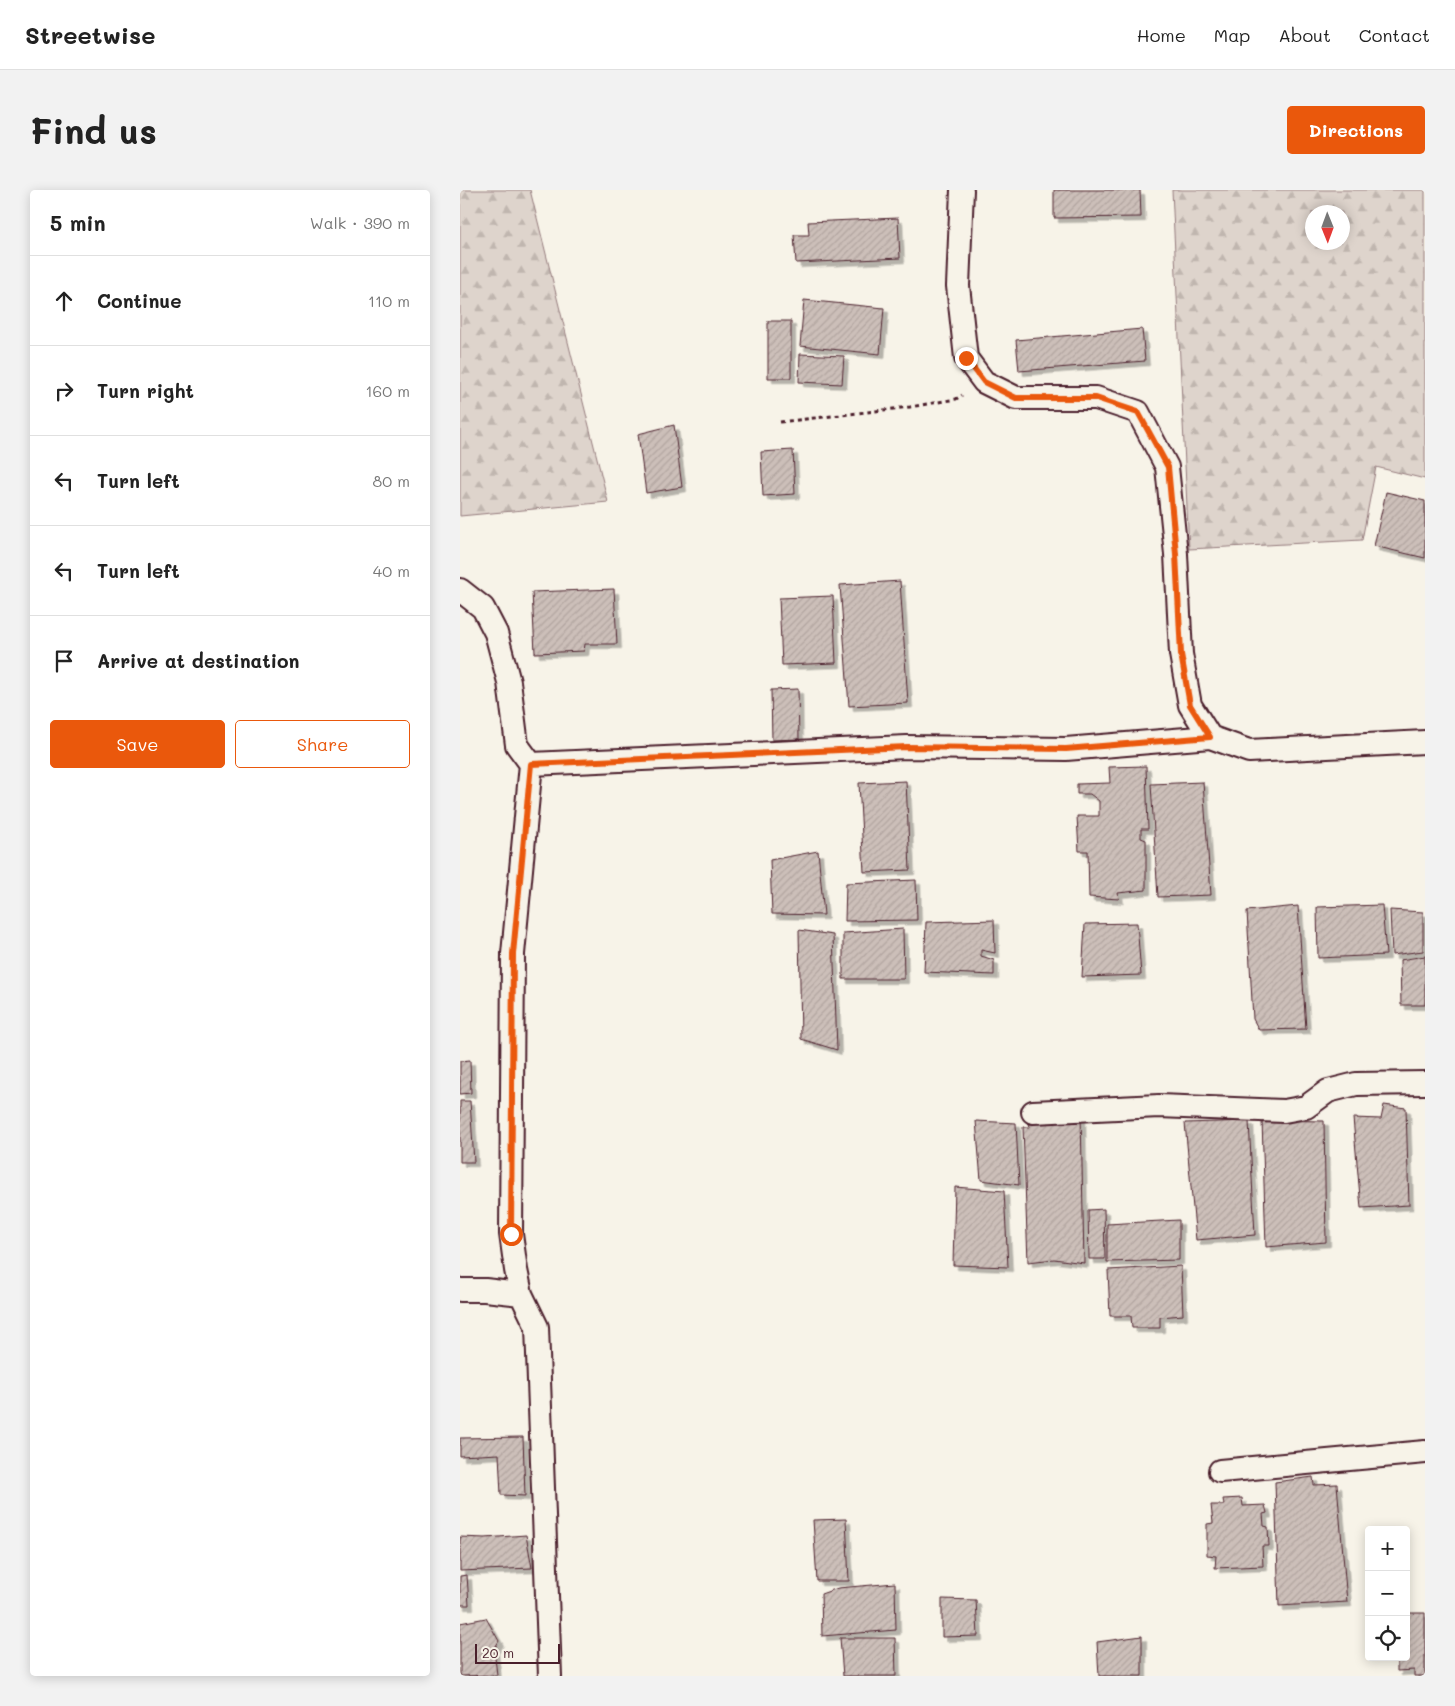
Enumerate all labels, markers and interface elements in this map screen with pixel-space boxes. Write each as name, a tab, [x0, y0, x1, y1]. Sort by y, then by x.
text: Streetwise	[25, 19, 155, 50]
text: Home	[1137, 23, 1186, 47]
text: Map	[1214, 23, 1250, 47]
text: About	[1278, 23, 1331, 47]
text: Contact	[1359, 23, 1430, 47]
button: Directions	[1287, 106, 1425, 154]
text: Find us	[30, 107, 157, 153]
north arrow	[1305, 205, 1350, 250]
text: 5 min	[50, 209, 106, 236]
text: Walk · 390 m	[310, 212, 410, 233]
icon: ahead	[50, 287, 78, 315]
text: Continue	[97, 288, 182, 313]
text: 110 m	[368, 290, 410, 311]
route end	[955, 347, 978, 370]
icon: right	[50, 377, 78, 405]
text: Turn right	[97, 378, 194, 403]
text: 160 m	[365, 380, 410, 401]
icon: left	[50, 467, 78, 495]
text: Turn left	[97, 468, 180, 493]
text: 80 m	[373, 470, 410, 491]
icon: left	[50, 557, 78, 585]
text: Turn left	[97, 558, 180, 583]
text: 40 m	[373, 560, 410, 581]
icon: arrive	[50, 647, 78, 675]
text: Arrive at destination	[97, 648, 300, 673]
button: Save	[50, 720, 225, 768]
button: Share	[235, 720, 410, 768]
route start	[500, 1223, 523, 1246]
map controls	[1365, 1526, 1410, 1661]
button: +	[1365, 1526, 1410, 1571]
button: −	[1365, 1571, 1410, 1616]
button: locate	[1365, 1616, 1410, 1661]
scale bar	[475, 1641, 560, 1664]
text: 20 m	[482, 1643, 514, 1662]

